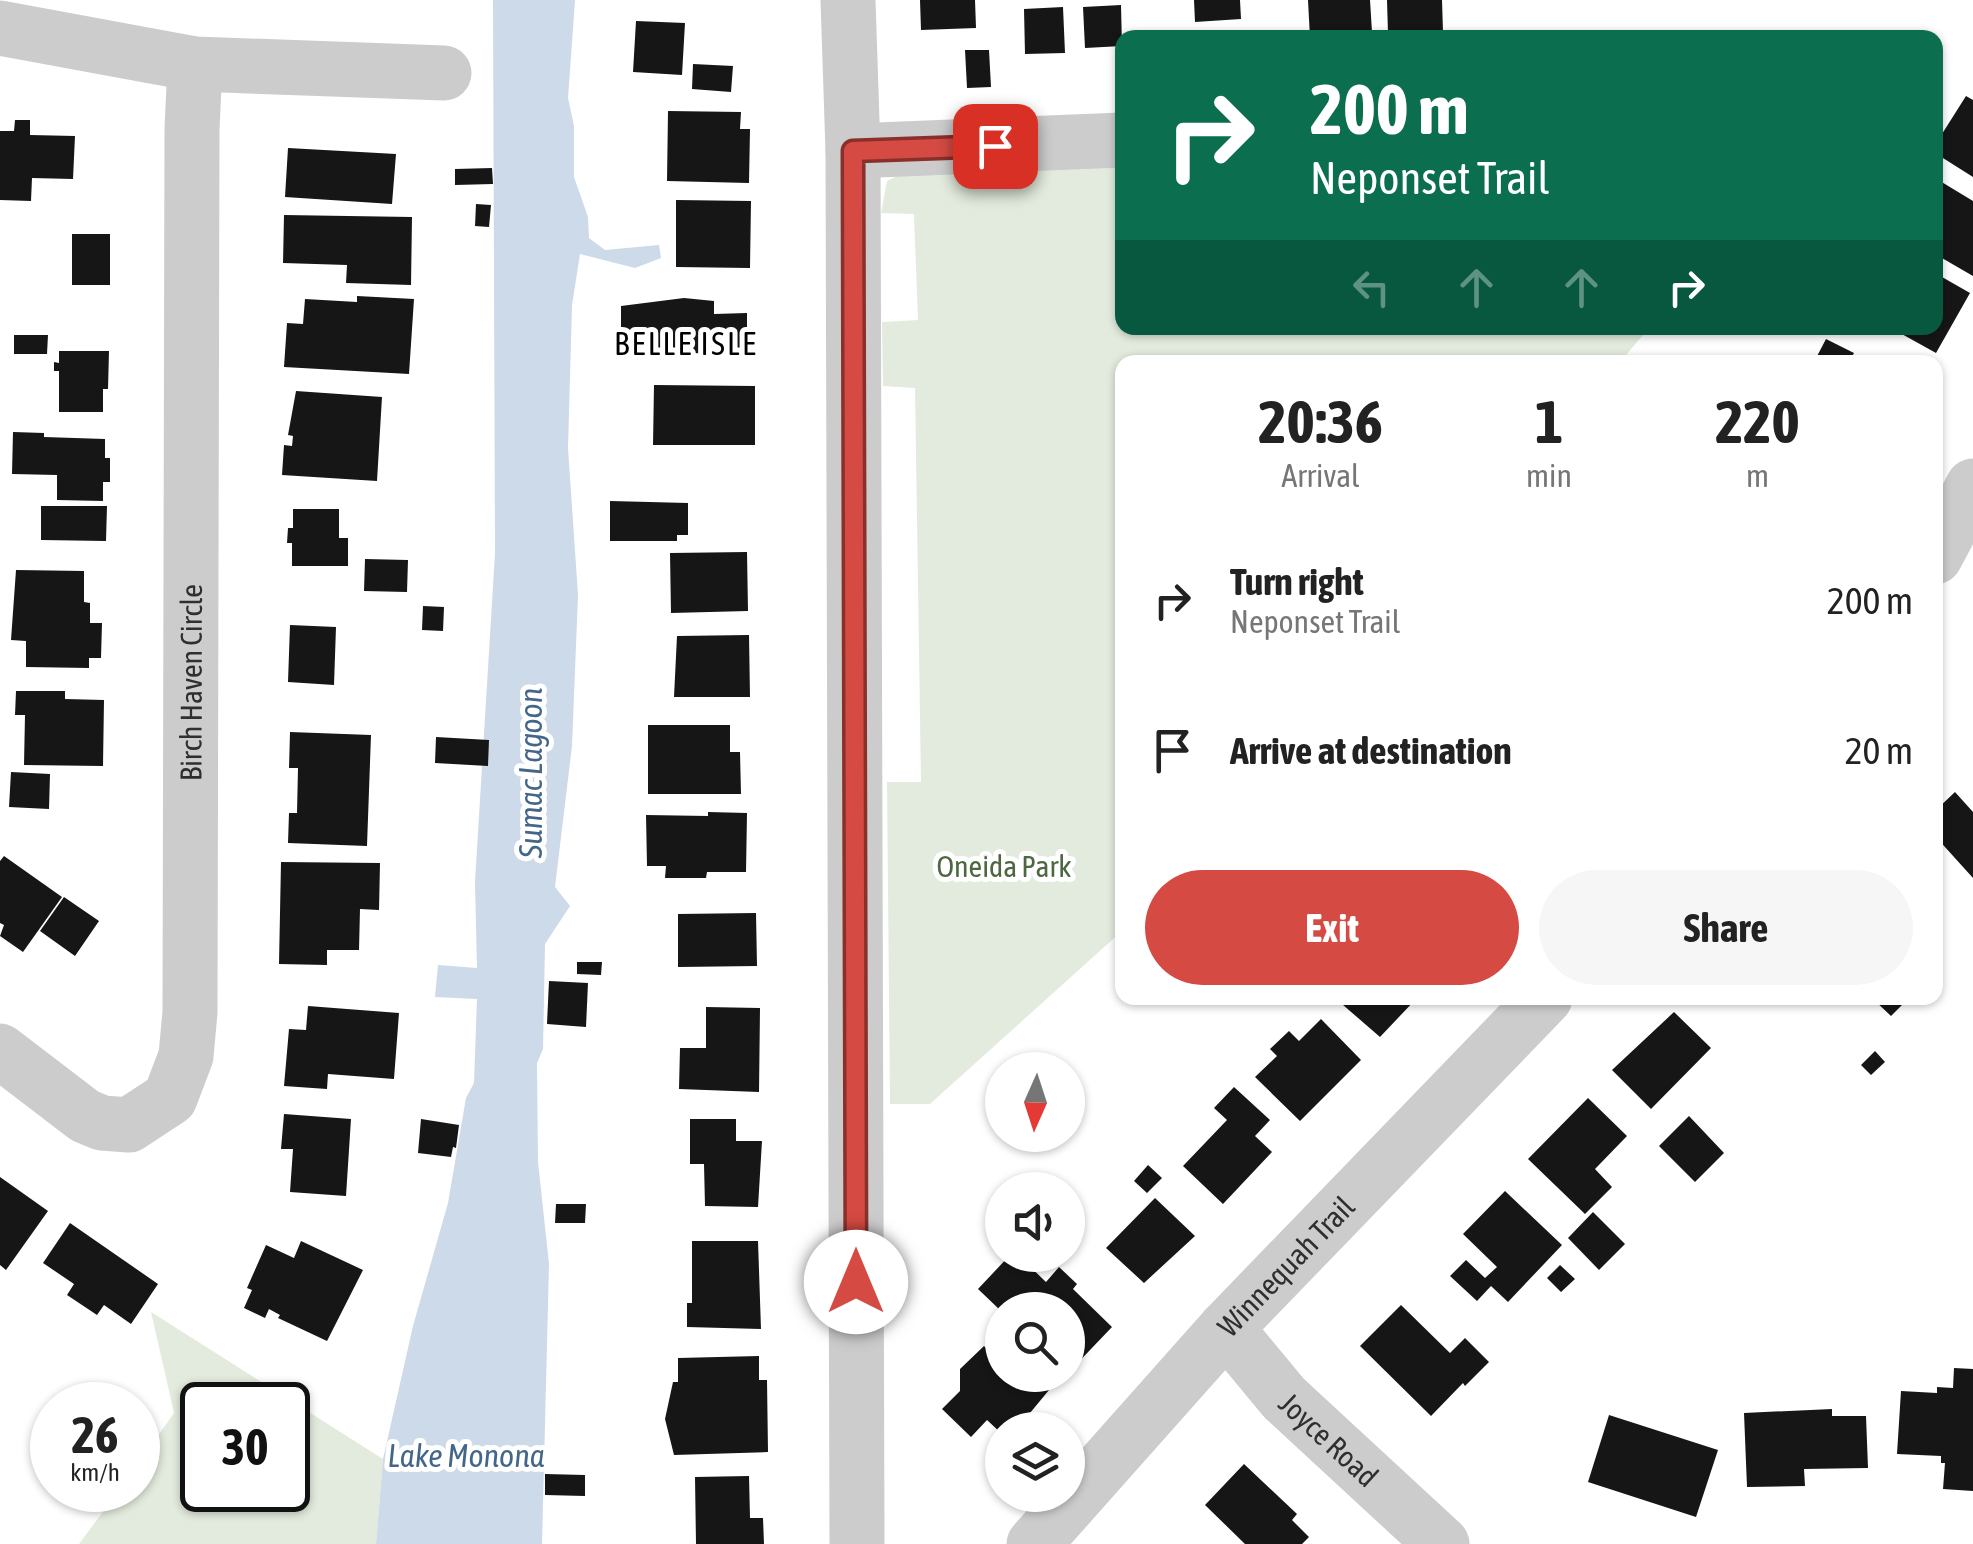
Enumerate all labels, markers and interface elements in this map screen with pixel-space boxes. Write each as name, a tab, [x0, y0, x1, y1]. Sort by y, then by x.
text: 200 m	[1310, 69, 1469, 149]
icon: right	[1145, 70, 1275, 200]
pin	[953, 104, 1038, 189]
icon: arrive	[968, 119, 1023, 174]
text: Neponset Trail	[1310, 152, 1549, 204]
icon: left	[1344, 260, 1399, 315]
icon: ahead	[1449, 260, 1504, 315]
icon: ahead	[1554, 260, 1609, 315]
icon: right	[1659, 260, 1714, 315]
district label: BELLE ISLE	[614, 325, 758, 362]
text: 20:36	[1258, 387, 1383, 456]
text: 1	[1535, 387, 1563, 456]
text: 220	[1715, 387, 1800, 456]
text: Arrival	[1281, 457, 1360, 494]
text: min	[1526, 457, 1572, 494]
text: m	[1746, 457, 1769, 494]
text: Turn right	[1230, 560, 1364, 603]
icon: right	[1145, 573, 1200, 628]
text: 200 m	[1827, 579, 1913, 622]
street label: Birch Haven Circle	[174, 584, 208, 781]
text: Neponset Trail	[1230, 603, 1400, 640]
water label: Sumac Lagoon	[512, 688, 549, 859]
icon: arrive	[1145, 723, 1200, 778]
text: Arrive at destination	[1230, 729, 1512, 772]
text: 20 m	[1845, 729, 1913, 772]
park label: Oneida Park	[937, 849, 1071, 883]
button: Exit	[1145, 870, 1519, 985]
button: Share	[1539, 870, 1913, 985]
north arrow	[985, 1052, 1085, 1152]
map controls	[985, 1052, 1085, 1512]
button: sound	[985, 1172, 1085, 1272]
street label: Winnequah Trail	[1211, 1189, 1361, 1343]
position arrow	[804, 1230, 908, 1334]
button: search	[985, 1292, 1085, 1392]
speed limit sign: 30	[180, 1382, 310, 1512]
street label: Joyce Road	[1273, 1386, 1385, 1493]
text: 26	[71, 1406, 118, 1464]
button: layers	[985, 1412, 1085, 1512]
water label: Lake Monona	[387, 1437, 545, 1474]
text: km/h	[70, 1458, 120, 1486]

